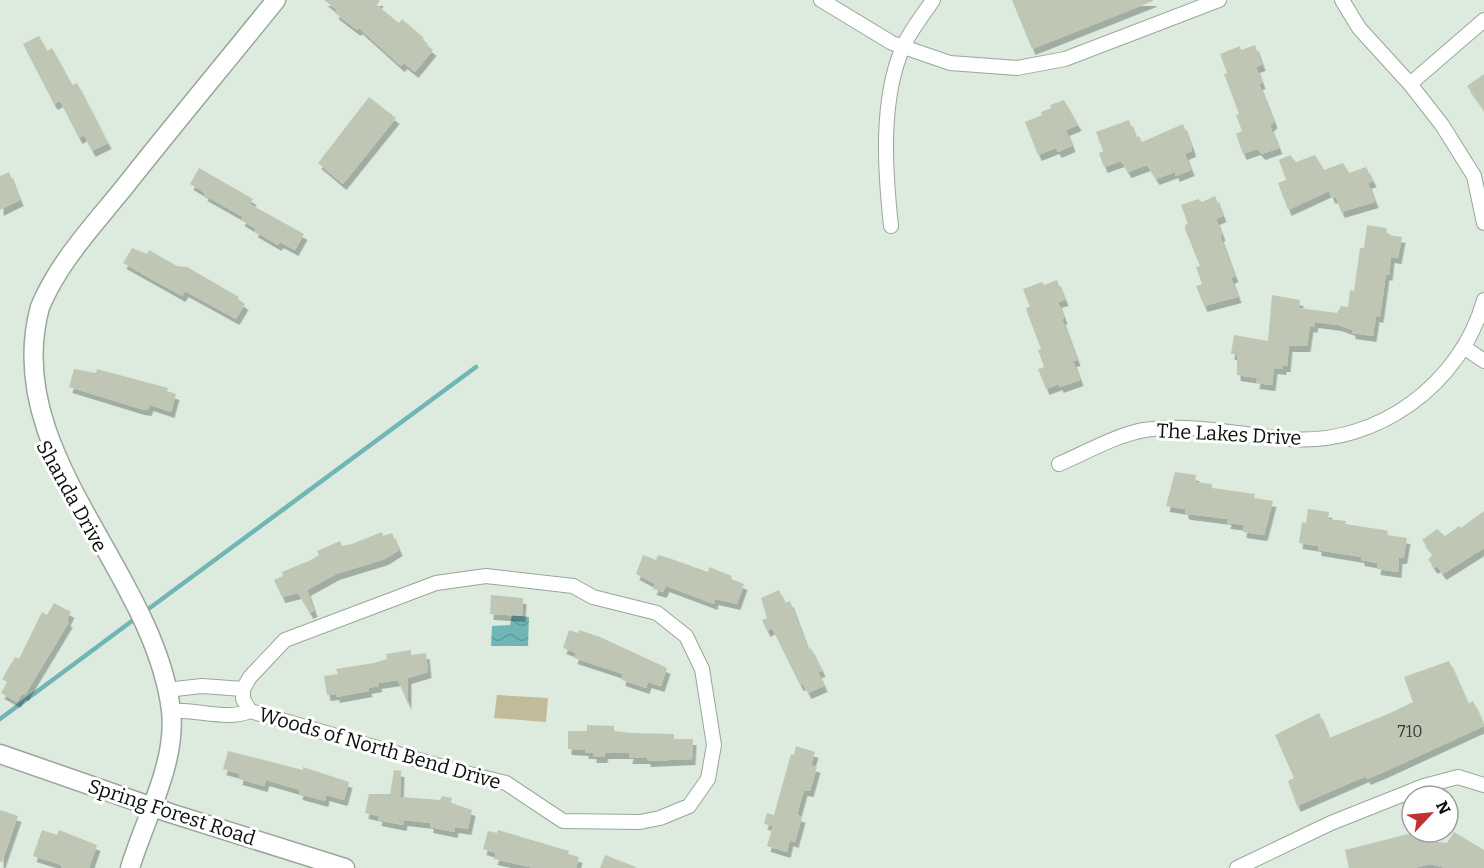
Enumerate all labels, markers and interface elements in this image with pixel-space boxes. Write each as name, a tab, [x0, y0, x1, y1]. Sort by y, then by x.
street label: The Lakes Drive	[1156, 418, 1302, 450]
street label: Shanda Drive	[31, 436, 113, 556]
street label: Woods of North Bend Drive	[256, 702, 504, 794]
house number: 710	[1398, 722, 1422, 741]
street label: Spring Forest Road	[85, 774, 259, 850]
north arrow	[1400, 784, 1460, 844]
text: N	[1432, 798, 1454, 817]

